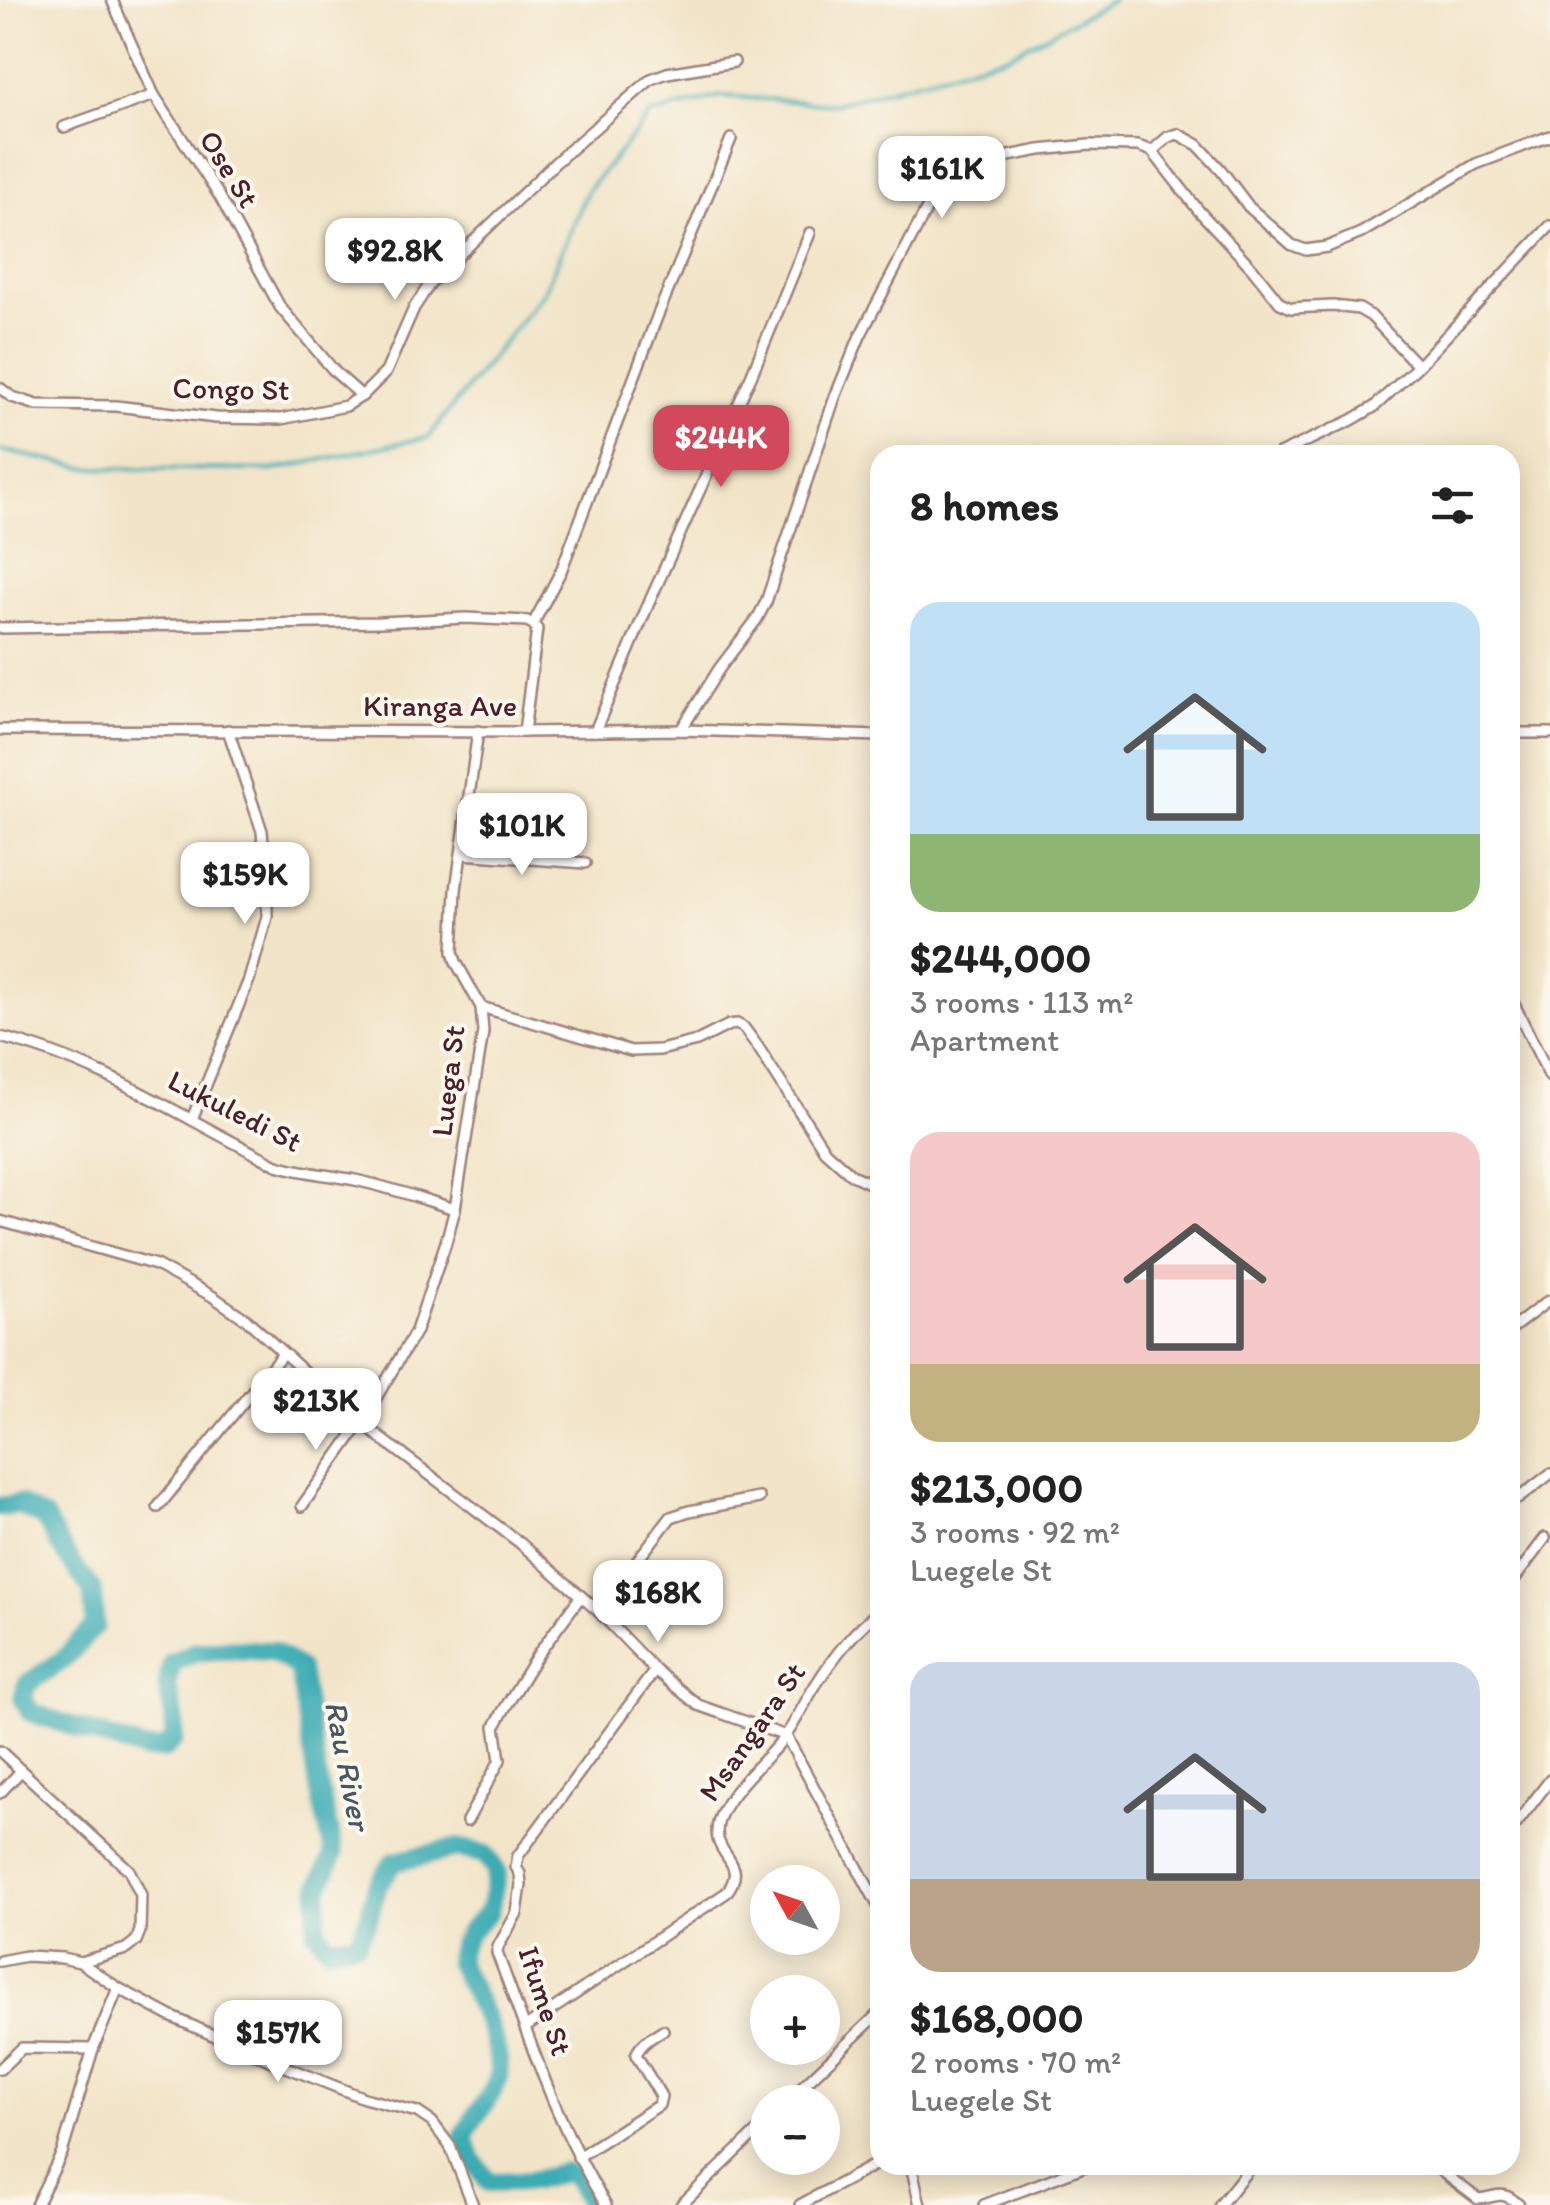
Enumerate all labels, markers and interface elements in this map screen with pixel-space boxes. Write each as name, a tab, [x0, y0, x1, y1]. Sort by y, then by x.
street label: Ose St	[191, 123, 267, 214]
pin: $161K	[872, 136, 1012, 221]
text: $161K	[900, 149, 984, 187]
pin: $92.8K	[314, 218, 476, 303]
text: $92.8K	[347, 231, 443, 269]
street label: Congo St	[172, 369, 290, 408]
pin: $244K	[651, 405, 791, 490]
text: $244K	[675, 418, 767, 456]
icon: filters	[1425, 478, 1480, 533]
text: 8 homes	[910, 480, 1059, 531]
icon: home	[1105, 667, 1285, 847]
street label: Kiranga Ave	[363, 687, 517, 724]
pin: $101K	[452, 793, 592, 878]
text: $101K	[479, 806, 565, 844]
pin: $159K	[175, 842, 315, 927]
text: $159K	[202, 855, 288, 893]
text: $244,000	[910, 932, 1091, 983]
text: 3 rooms · 113 m²	[910, 983, 1133, 1021]
text: Apartment	[910, 1021, 1059, 1059]
street label: Luega St	[422, 1023, 473, 1139]
street label: Lukuledi St	[162, 1061, 308, 1160]
icon: home	[1105, 1197, 1285, 1377]
pin: $213K	[246, 1368, 386, 1453]
text: $213K	[273, 1381, 359, 1419]
text: $213,000	[910, 1462, 1083, 1513]
text: 3 rooms · 92 m²	[910, 1513, 1120, 1551]
text: Luegele St	[910, 1551, 1052, 1589]
pin: $168K	[588, 1560, 728, 1645]
text: $168K	[615, 1573, 701, 1611]
street label: Msangara St	[690, 1655, 813, 1808]
water label: Rau River	[317, 1697, 380, 1836]
icon: home	[1105, 1727, 1285, 1907]
north arrow	[750, 1865, 840, 1955]
map controls	[750, 1865, 840, 2175]
street label: Ifume St	[511, 1942, 580, 2060]
button: +	[750, 1975, 840, 2065]
text: $168,000	[910, 1992, 1084, 2043]
pin: $157K	[208, 2000, 348, 2085]
text: $157K	[236, 2013, 320, 2051]
text: 2 rooms · 70 m²	[910, 2043, 1121, 2081]
text: Luegele St	[910, 2081, 1052, 2119]
button: −	[750, 2085, 840, 2175]

